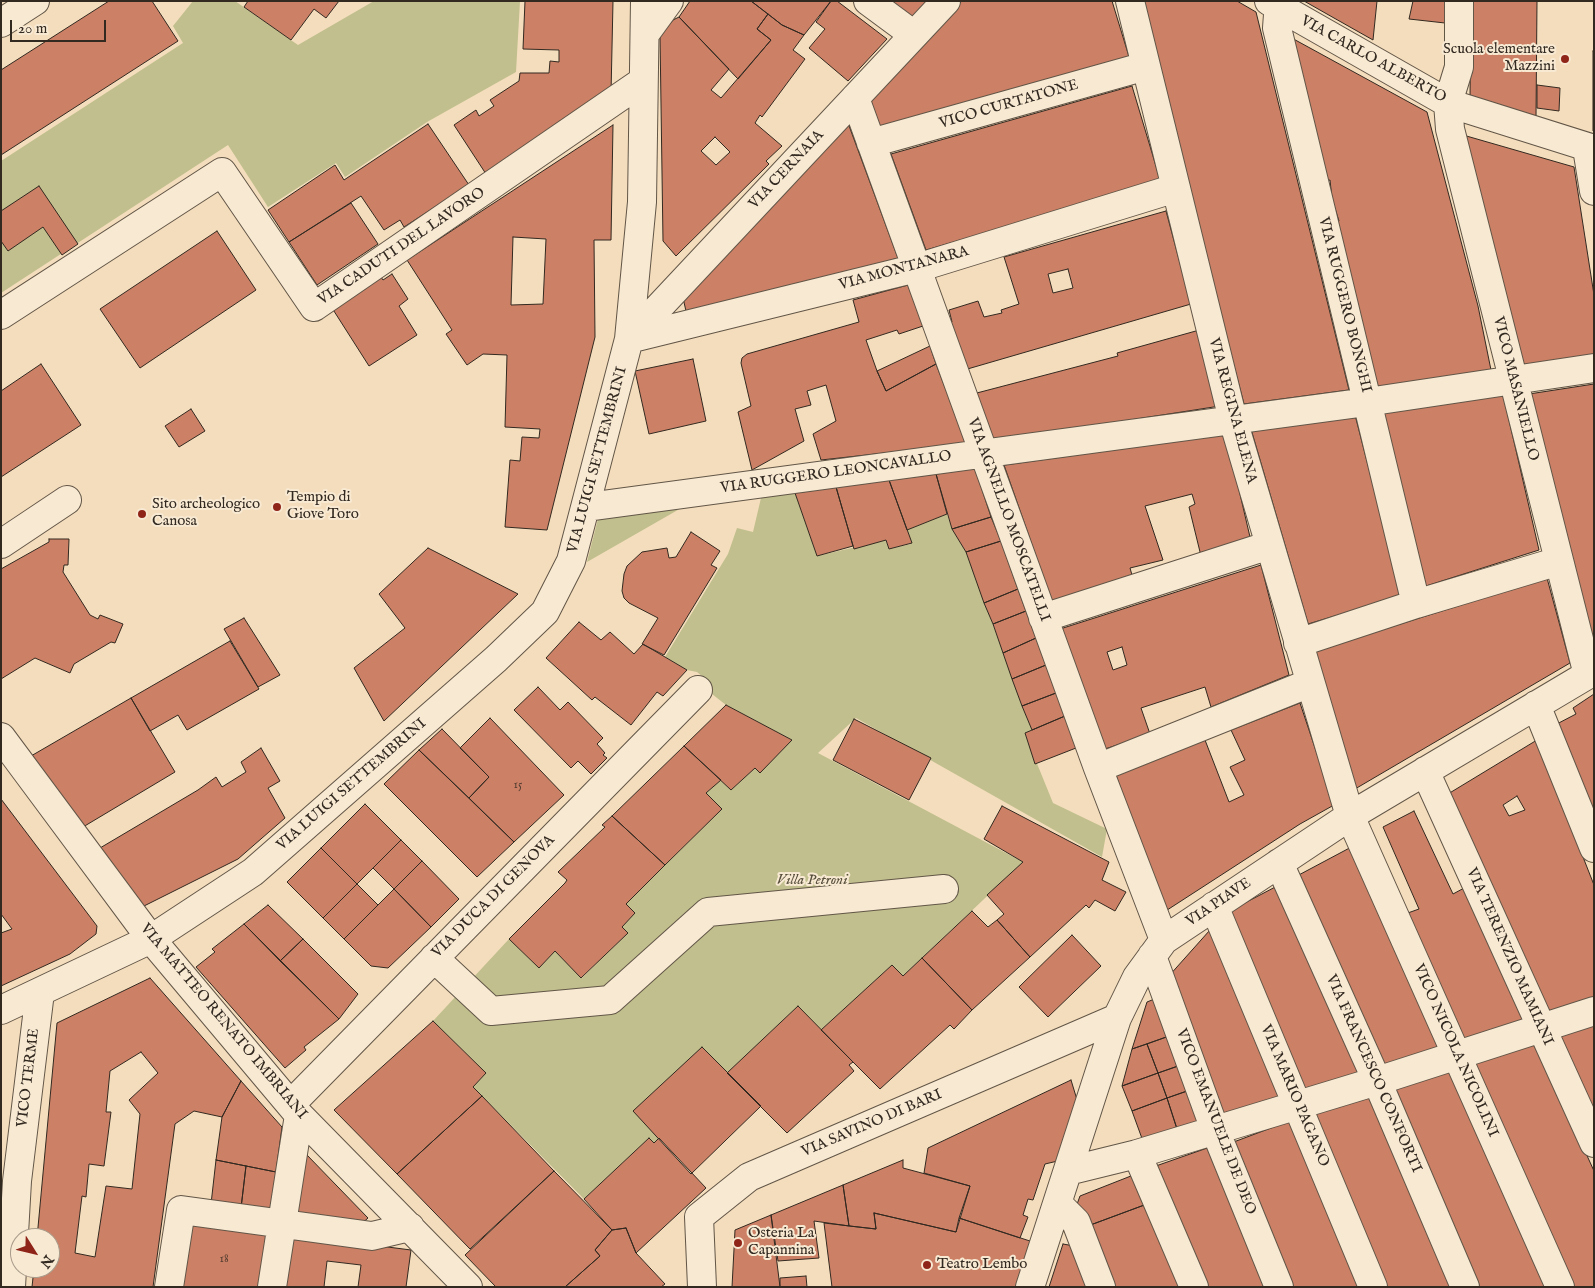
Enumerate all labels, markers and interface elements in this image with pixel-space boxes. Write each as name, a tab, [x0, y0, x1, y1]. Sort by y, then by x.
scale bar	[12, 10, 109, 42]
street label: VIA CARLO ALBERTO	[1297, 12, 1449, 108]
text: 20 m	[18, 19, 47, 38]
place label: Scuola elementare Mazzini	[1443, 41, 1555, 76]
marker: Scuola elementare Mazzini	[1559, 53, 1571, 65]
street label: VICO CURTATONE	[937, 77, 1081, 133]
street label: VIA CERNAIA	[746, 127, 828, 213]
street label: VIA CADUTI DEL LAVORO	[315, 184, 489, 310]
street label: VIA RUGGERO BONGHI	[1313, 215, 1375, 395]
street label: VIA MONTANARA	[837, 243, 971, 295]
street label: VICO MASANIELLO	[1488, 315, 1542, 463]
street label: VIA REGINA ELENA	[1204, 336, 1260, 486]
street label: VIA LUIGI SETTEMBRINI	[564, 365, 632, 555]
street label: VIA AGNELLO MOSCATELLI	[963, 416, 1053, 624]
street label: VIA RUGGERO LEONCAVALLO	[719, 448, 953, 498]
place label: Tempio di Giove Toro	[287, 489, 359, 524]
place label: Sito archeologico Canosa	[152, 496, 260, 531]
marker: Tempio di Giove Toro	[271, 501, 283, 513]
marker: Sito archeologico Canosa	[136, 508, 148, 520]
street label: VIA LUIGI SETTEMBRINI	[274, 715, 430, 855]
house number: 15	[514, 779, 522, 793]
street label: VIA DUCA DI GENOVA	[429, 832, 559, 962]
street label: VIA TERENZIO MAMIANI	[1462, 865, 1556, 1049]
park label: Villa Petroni	[777, 872, 847, 890]
street label: VIA PIAVE	[1183, 875, 1255, 931]
street label: VIA MATTEO RENATO IMBRIANI	[136, 920, 310, 1124]
street label: VICO NICOLA NICOLINI	[1409, 962, 1501, 1140]
street label: VIA FRANCESCO CONFORTI	[1321, 972, 1425, 1176]
street label: VIA MARIO PAGANO	[1256, 1022, 1332, 1170]
street label: VICO EMANUELE DE DEO	[1171, 1026, 1259, 1218]
street label: VICO TERME	[14, 1027, 44, 1129]
street label: VIA SAVINO DI BARI	[799, 1086, 945, 1162]
place label: Osteria La Capannina	[748, 1225, 814, 1260]
north arrow	[10, 1228, 60, 1278]
marker: Osteria La Capannina	[732, 1237, 744, 1249]
text: N	[35, 1251, 57, 1271]
house number: 18	[219, 1253, 229, 1267]
place label: Teatro Lembo	[937, 1256, 1027, 1274]
marker: Teatro Lembo	[921, 1259, 933, 1271]

